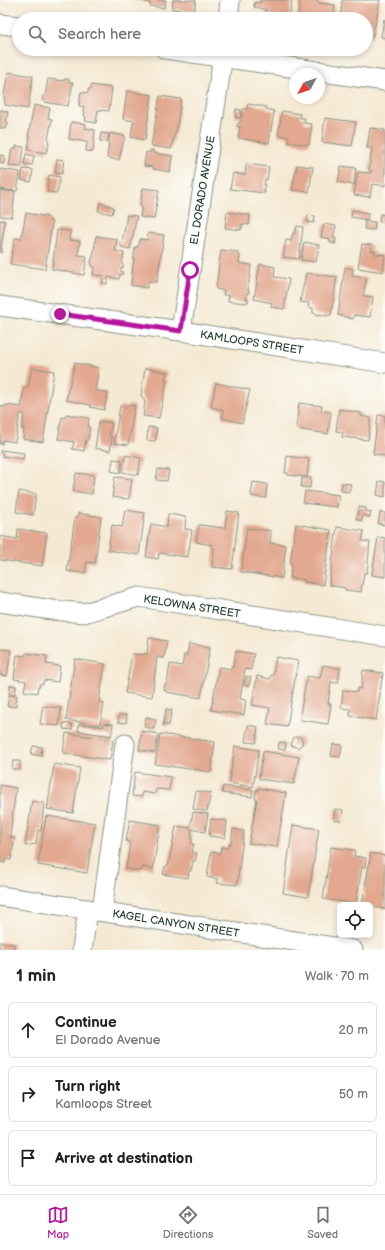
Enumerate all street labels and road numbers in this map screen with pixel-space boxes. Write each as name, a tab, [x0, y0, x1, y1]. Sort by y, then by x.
street label: EL DORADO AVENUE	[187, 135, 218, 245]
street label: KAMLOOPS STREET	[199, 328, 305, 357]
street label: KELOWNA STREET	[142, 592, 242, 621]
street label: KAGEL CANYON STREET	[111, 907, 241, 940]

